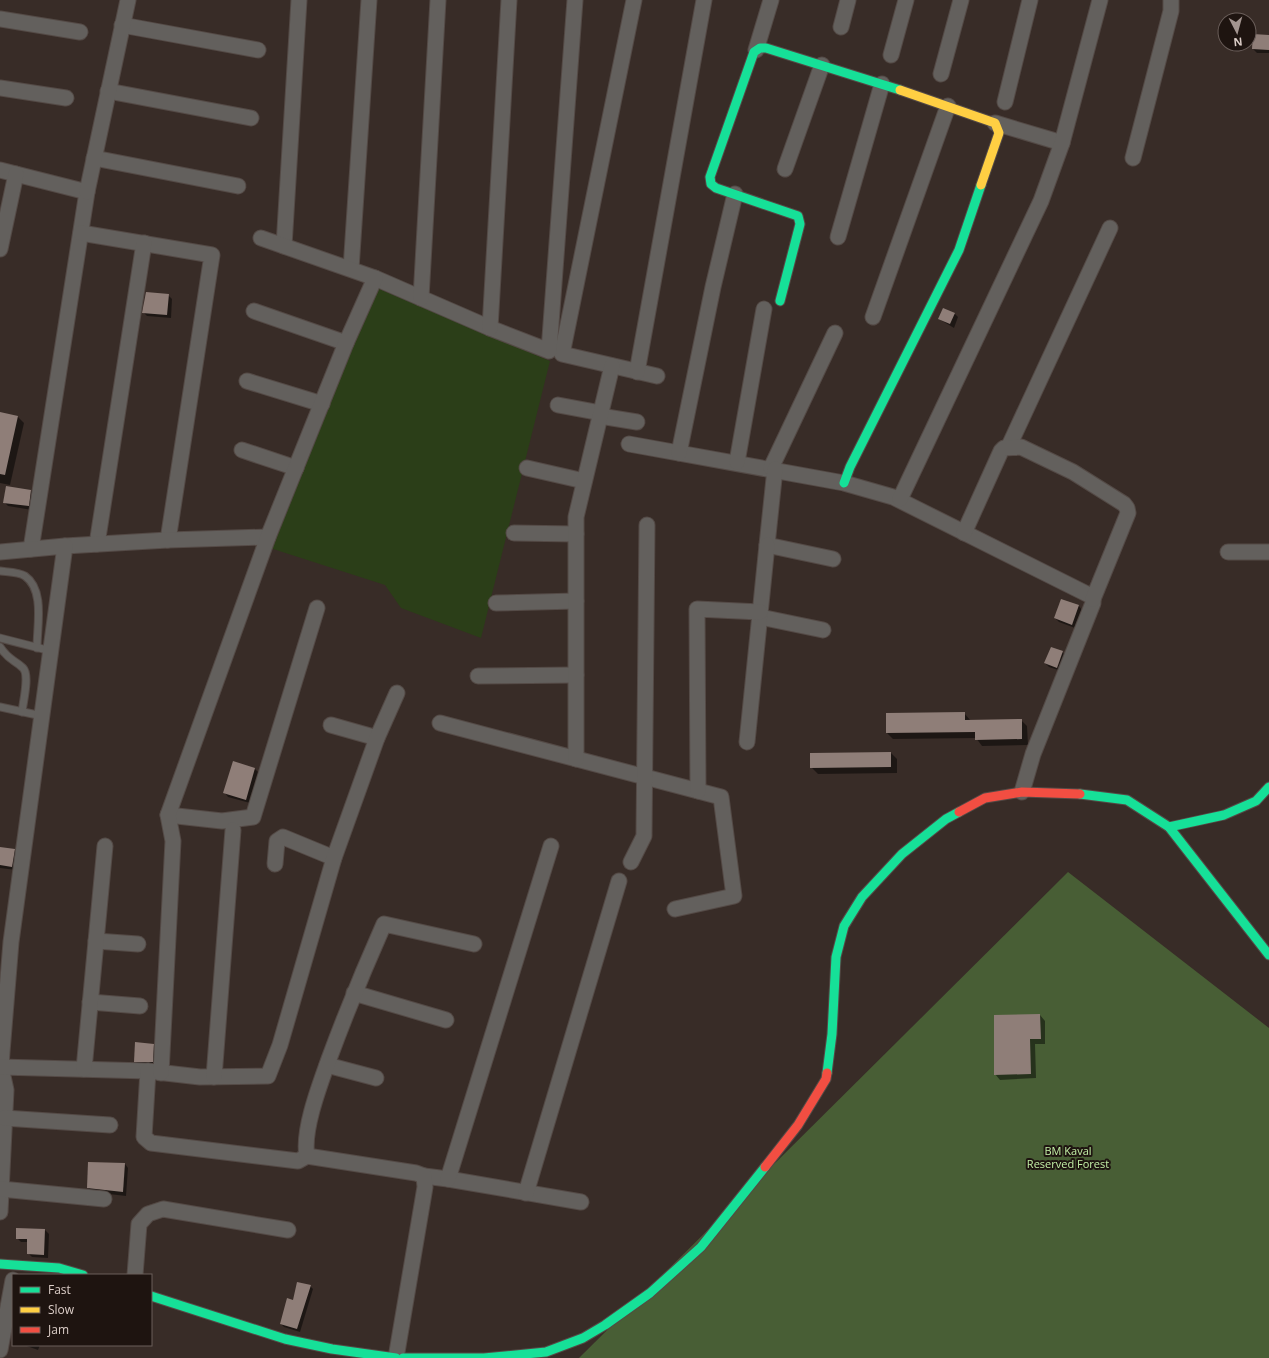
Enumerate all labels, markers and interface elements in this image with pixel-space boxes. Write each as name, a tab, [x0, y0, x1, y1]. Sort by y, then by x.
north arrow	[1217, 12, 1257, 52]
text: N	[1233, 35, 1243, 50]
park label: BM Kaval Reserved Forest	[1027, 1143, 1109, 1171]
legend	[12, 1274, 152, 1346]
text: Fast	[48, 1281, 71, 1298]
text: Slow	[48, 1301, 75, 1318]
text: Jam	[47, 1321, 69, 1338]

